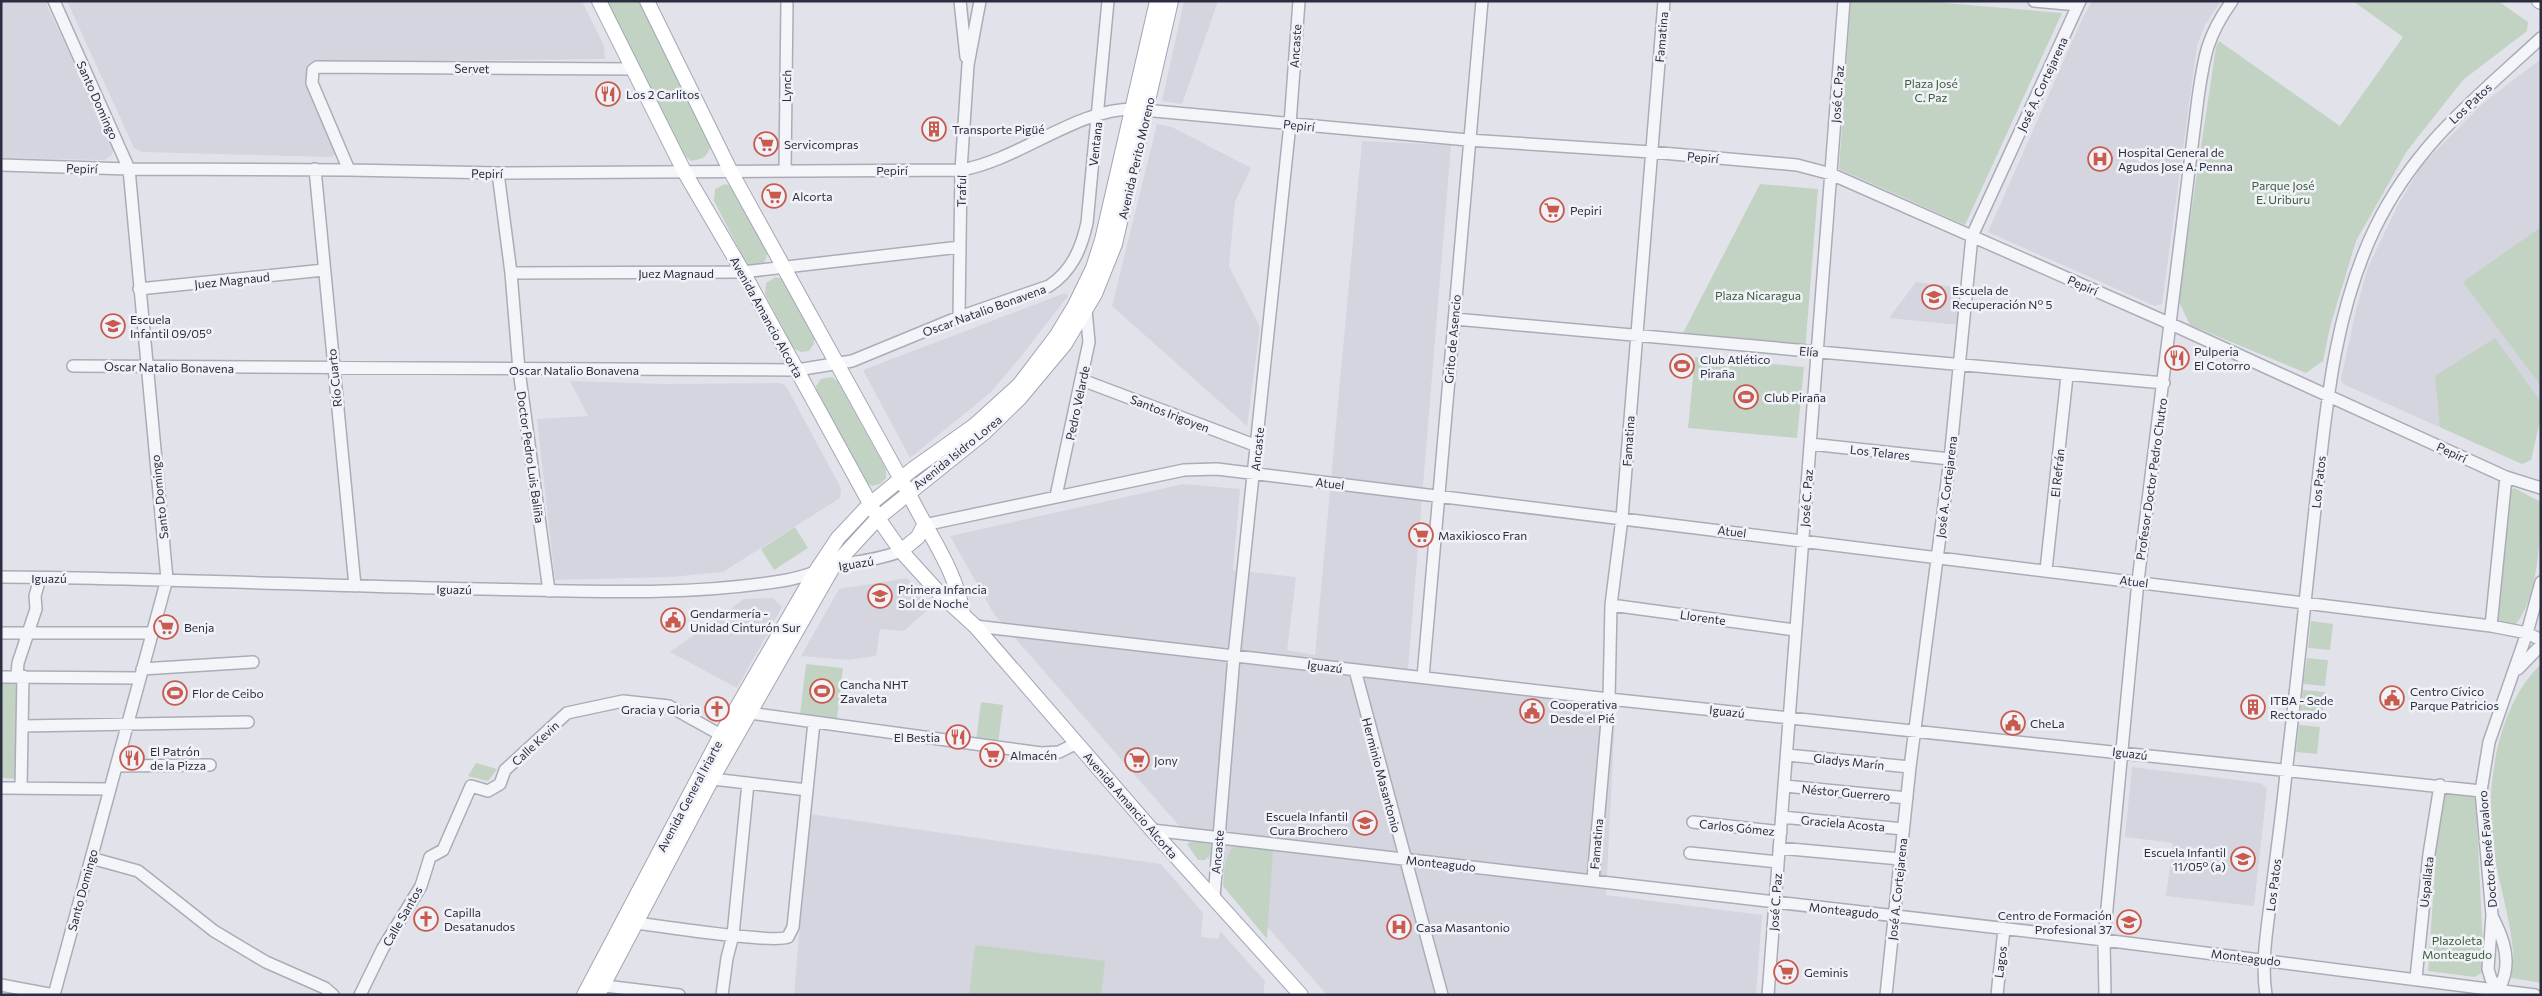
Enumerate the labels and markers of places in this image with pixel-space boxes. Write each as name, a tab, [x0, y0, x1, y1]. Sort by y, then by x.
restaurant icon: Los 2 Carlitos	[595, 81, 621, 107]
place label: Los 2 Carlitos	[626, 87, 699, 101]
building icon: Transporte Pigüé	[921, 116, 947, 142]
place label: Transporte Pigüé	[952, 122, 1045, 136]
supermarket icon: Servicompras	[753, 131, 779, 157]
place label: Servicompras	[784, 137, 859, 151]
place label: Hospital General de Agudos Jose A. Penna	[2118, 145, 2233, 174]
hospital icon: Hospital General de Agudos Jose A. Penna	[2087, 146, 2113, 172]
supermarket icon: Alcorta	[761, 183, 787, 209]
place label: Alcorta	[792, 189, 832, 203]
supermarket icon: Pepiri	[1539, 197, 1565, 223]
place label: Pepiri	[1570, 203, 1602, 217]
place label: Escuela de Recuperación N° 5	[1952, 283, 2052, 311]
school or university icon: Escuela de Recuperación N° 5	[1921, 284, 1947, 310]
place label: Escuela Infantil 09/05°	[130, 312, 212, 340]
school or university icon: Escuela Infantil 09/05°	[100, 313, 126, 339]
place label: Pulperia El Cotorro	[2194, 344, 2250, 372]
restaurant icon: Pulperia El Cotorro	[2164, 345, 2190, 371]
place label: Club Atlético Piraña	[1700, 352, 1771, 380]
sports icon: Club Atlético Piraña	[1669, 353, 1695, 379]
sports icon: Club Piraña	[1733, 384, 1759, 410]
place label: Club Piraña	[1764, 390, 1826, 404]
supermarket icon: Maxikiosco Fran	[1408, 522, 1434, 548]
place label: Maxikiosco Fran	[1438, 528, 1527, 542]
place label: Primera Infancia Sol de Noche	[898, 582, 987, 610]
school or university icon: Primera Infancia Sol de Noche	[867, 583, 893, 609]
place label: Gendarmería - Unidad Cinturón Sur	[690, 606, 801, 634]
public building icon: Gendarmería - Unidad Cinturón Sur	[660, 607, 686, 633]
supermarket icon: Benja	[153, 614, 179, 640]
place label: Benja	[184, 620, 214, 634]
place label: Cancha NHT Zavaleta	[840, 677, 909, 705]
sports icon: Cancha NHT Zavaleta	[809, 678, 835, 704]
sports icon: Flor de Ceibo	[162, 680, 188, 706]
place label: Centro Cívico Parque Patricios	[2410, 684, 2499, 712]
public building icon: Centro Cívico Parque Patricios	[2379, 685, 2405, 711]
place label: Flor de Ceibo	[192, 686, 264, 700]
place label: ITBA - Sede Rectorado	[2270, 693, 2333, 721]
building icon: ITBA - Sede Rectorado	[2240, 694, 2266, 720]
church icon: Gracia y Gloria	[704, 696, 730, 722]
place label: Cooperativa Desde el Pié	[1550, 697, 1617, 725]
public building icon: Cooperativa Desde el Pié	[1519, 698, 1545, 724]
place label: Gracia y Gloria	[621, 702, 700, 716]
public building icon: CheLa	[2000, 710, 2026, 736]
place label: CheLa	[2030, 716, 2065, 730]
restaurant icon: El Bestia	[945, 724, 971, 750]
place label: El Bestia	[894, 730, 940, 744]
supermarket icon: Almacén	[979, 742, 1005, 768]
place label: El Patrón de la Pizza	[150, 744, 206, 772]
restaurant icon: El Patrón de la Pizza	[119, 745, 145, 771]
supermarket icon: Jony	[1124, 747, 1150, 773]
place label: Almacén	[1010, 748, 1057, 762]
place label: Jony	[1154, 753, 1178, 768]
place label: Escuela Infantil Cura Brochero	[1266, 809, 1348, 837]
school or university icon: Escuela Infantil Cura Brochero	[1352, 810, 1378, 836]
place label: Escuela Infantil 11/05° (a)	[2144, 845, 2226, 873]
school or university icon: Escuela Infantil 11/05° (a)	[2230, 846, 2256, 872]
place label: Capilla Desatanudos	[444, 905, 515, 933]
church icon: Capilla Desatanudos	[413, 906, 439, 932]
place label: Centro de Formación Profesional 37	[1998, 908, 2112, 936]
school or university icon: Centro de Formación Profesional 37	[2116, 909, 2142, 935]
hospital icon: Casa Masantonio	[1386, 914, 1412, 940]
place label: Casa Masantonio	[1416, 920, 1510, 934]
supermarket icon: Geminis	[1773, 959, 1799, 985]
place label: Geminis	[1804, 965, 1848, 979]

